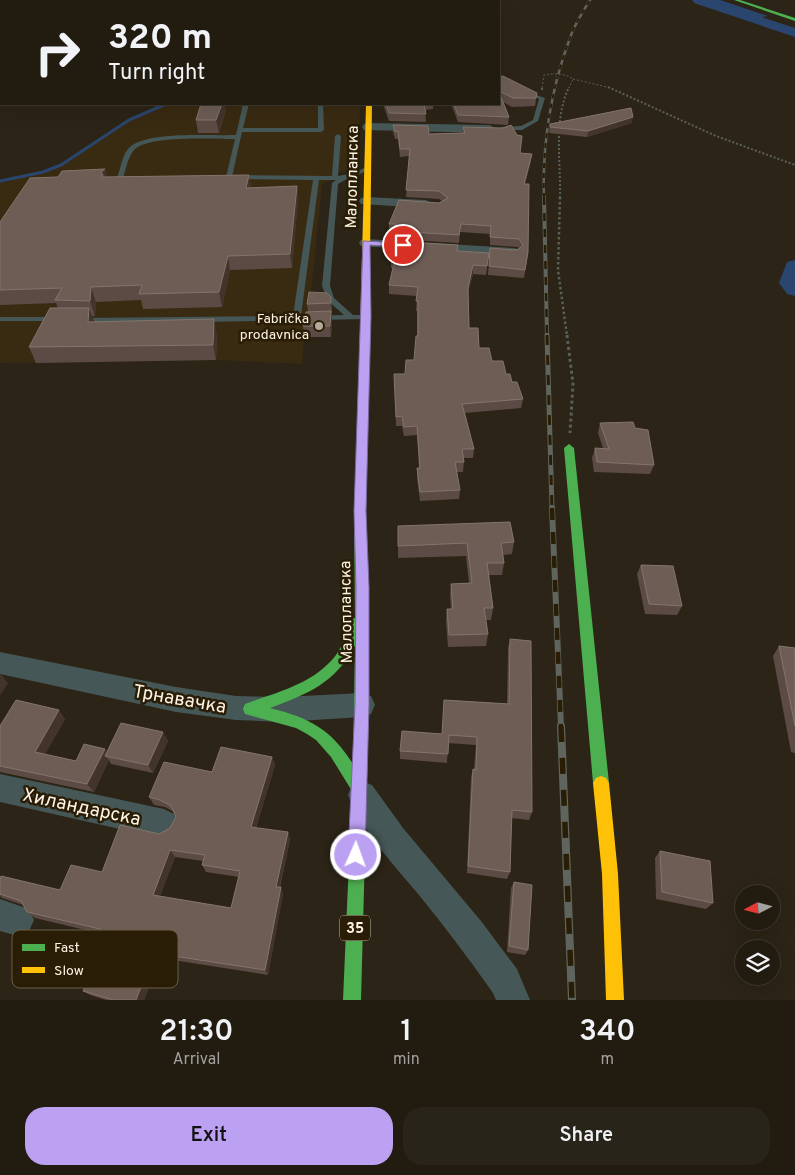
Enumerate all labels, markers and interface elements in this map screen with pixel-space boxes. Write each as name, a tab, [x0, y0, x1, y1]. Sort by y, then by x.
text: 320 m	[108, 17, 212, 61]
icon: right	[25, 20, 90, 85]
text: Turn right	[108, 60, 205, 87]
street label: Малопланска	[342, 125, 364, 229]
pin	[382, 224, 424, 266]
icon: arrive	[389, 231, 417, 259]
place label: Fabrička prodavnica	[240, 311, 309, 344]
marker: Fabrička prodavnica	[313, 320, 325, 332]
street label: Малопланска	[336, 560, 358, 664]
street label: Трнавачка	[131, 680, 228, 720]
street label: Хиландарска	[20, 784, 143, 832]
position arrow	[329, 828, 381, 880]
north arrow	[735, 885, 780, 930]
map controls	[735, 885, 780, 985]
road number: 35	[340, 916, 370, 940]
legend	[12, 930, 178, 988]
text: Fast	[54, 940, 80, 957]
button: layers	[735, 940, 780, 985]
text: Slow	[54, 963, 84, 980]
text: 21:30	[159, 1014, 234, 1051]
text: 1	[400, 1014, 412, 1051]
text: 340	[579, 1014, 636, 1051]
text: Arrival	[173, 1050, 220, 1070]
text: min	[393, 1050, 420, 1070]
text: m	[601, 1050, 614, 1070]
button: Exit	[25, 1107, 393, 1165]
button: Share	[403, 1107, 770, 1165]

